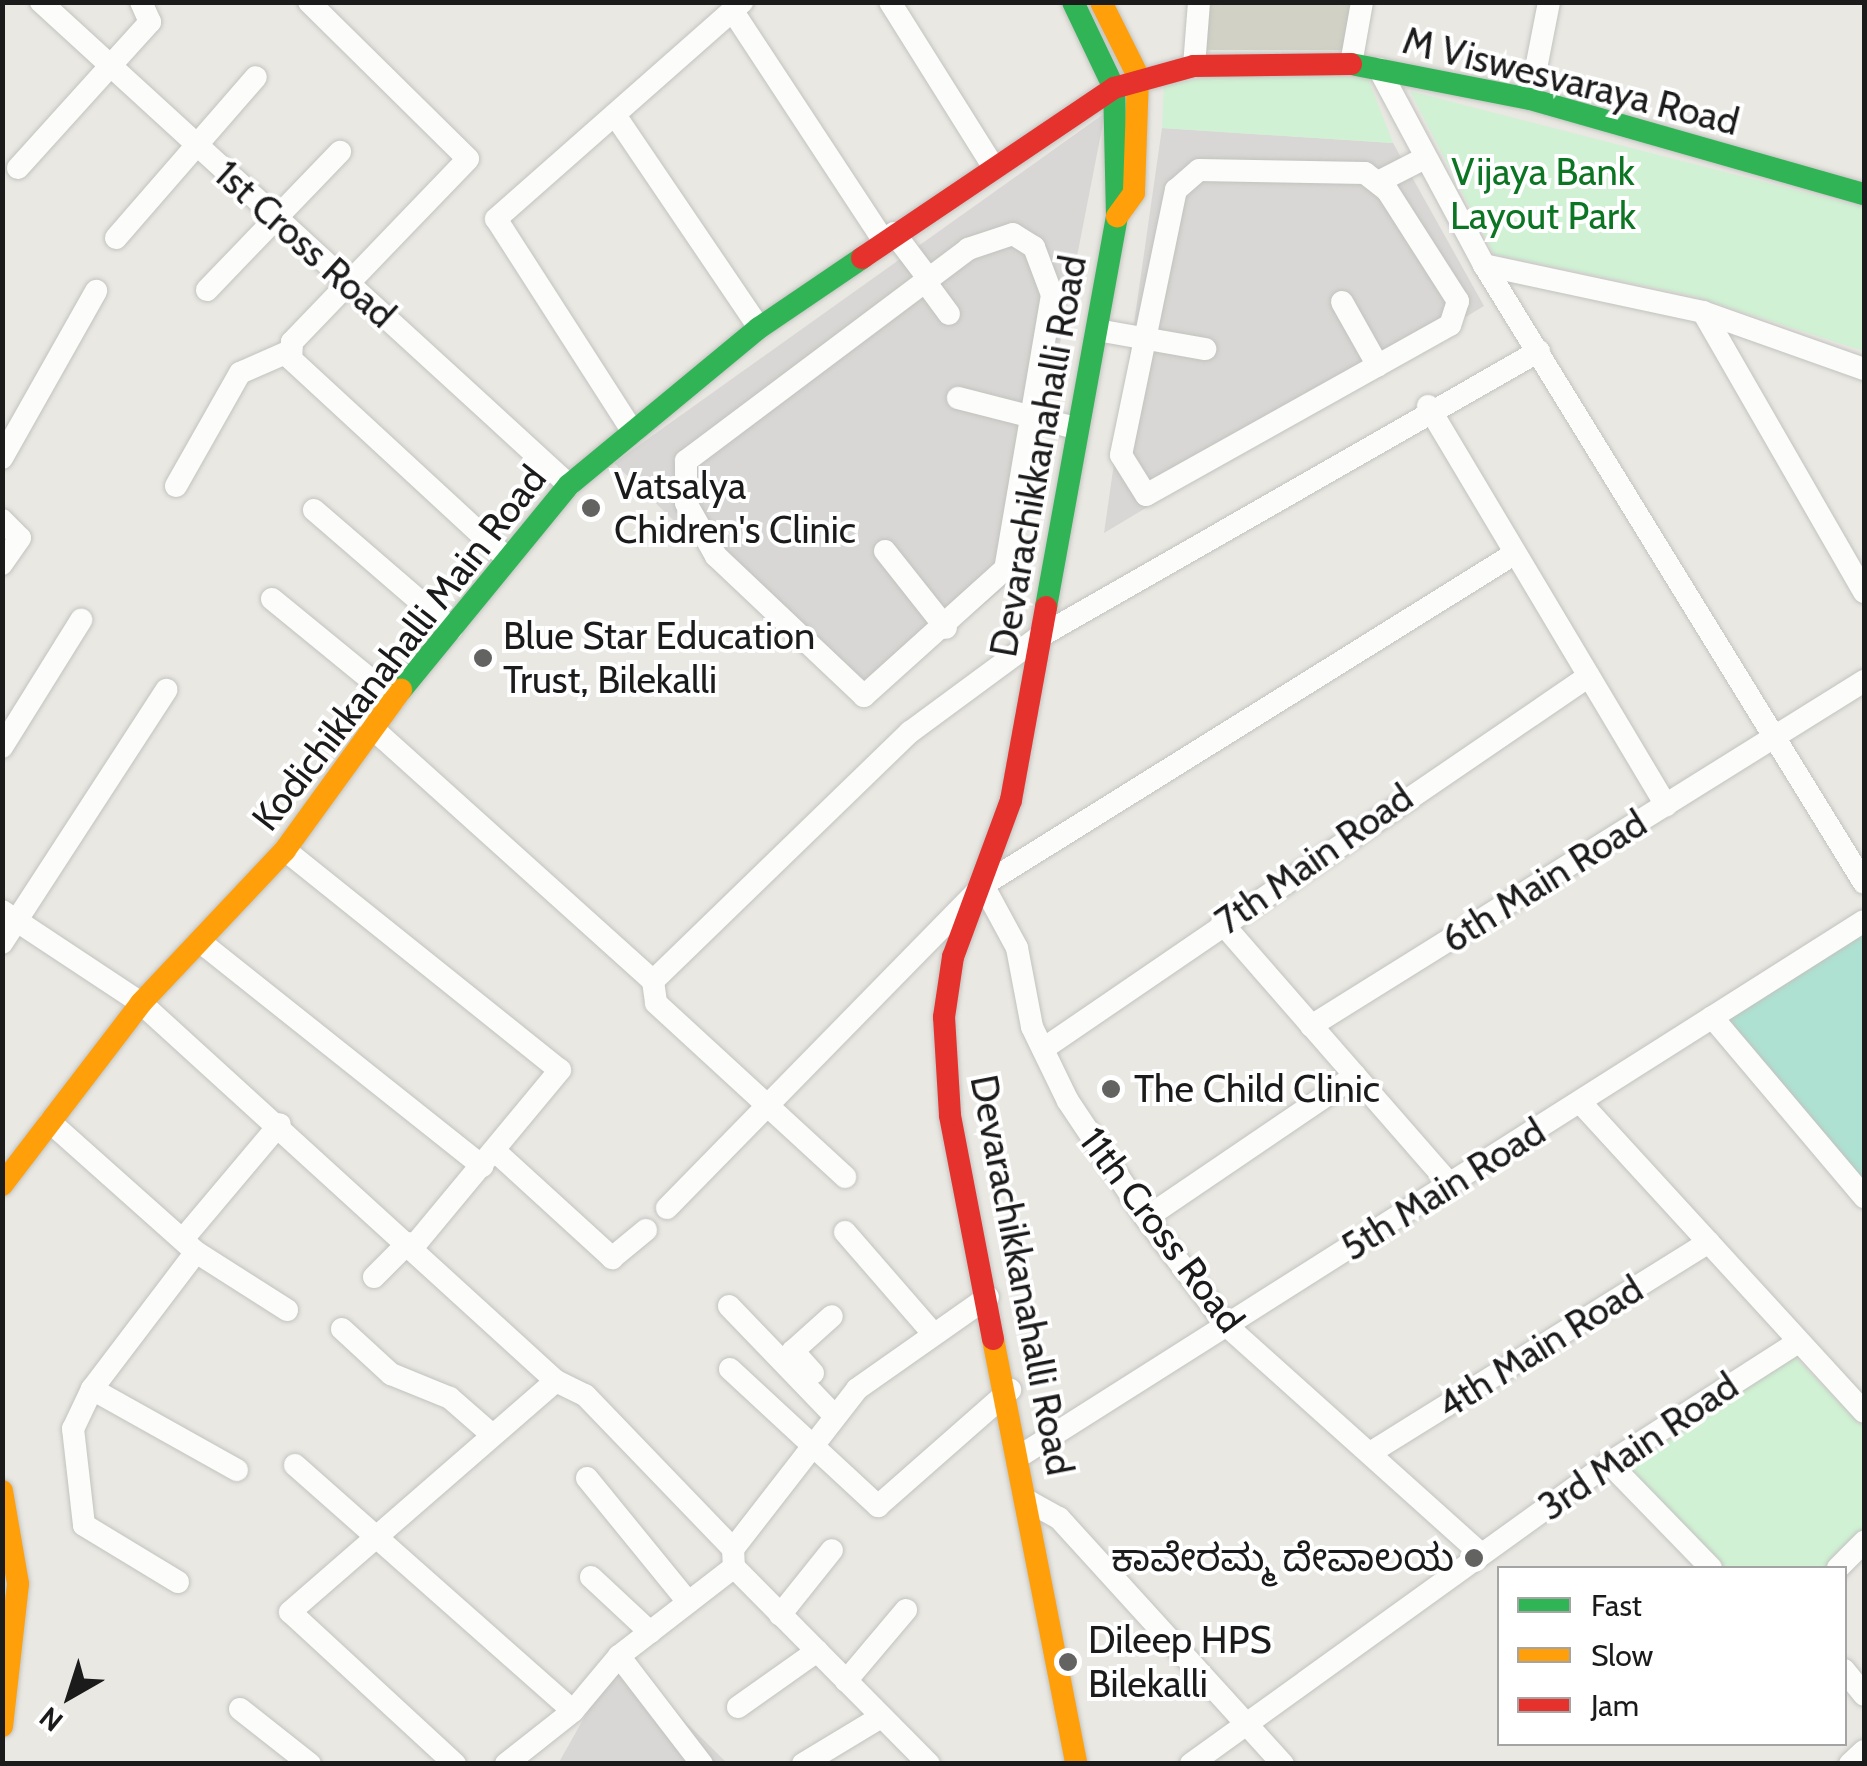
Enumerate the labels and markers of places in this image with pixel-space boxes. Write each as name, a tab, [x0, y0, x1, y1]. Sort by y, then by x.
place label: Vatsalya Chidren's Clinic	[614, 463, 856, 552]
marker: Vatsalya Chidren's Clinic	[578, 495, 604, 521]
place label: Blue Star Education Trust, Bilekalli	[503, 613, 815, 702]
marker: Blue Star Education Trust, Bilekalli	[472, 647, 494, 669]
place label: The Child Clinic	[1134, 1066, 1380, 1112]
marker: The Child Clinic	[1098, 1076, 1124, 1102]
place label: ಕಾವೇರಮ್ಮ ದೇವಾಲಯ	[1111, 1535, 1454, 1581]
marker: ಕಾವೇರಮ್ಮ ದೇವಾಲಯ	[1463, 1547, 1485, 1569]
place label: Dileep HPS Bilekalli	[1088, 1617, 1272, 1706]
marker: Dileep HPS Bilekalli	[1057, 1651, 1079, 1673]

